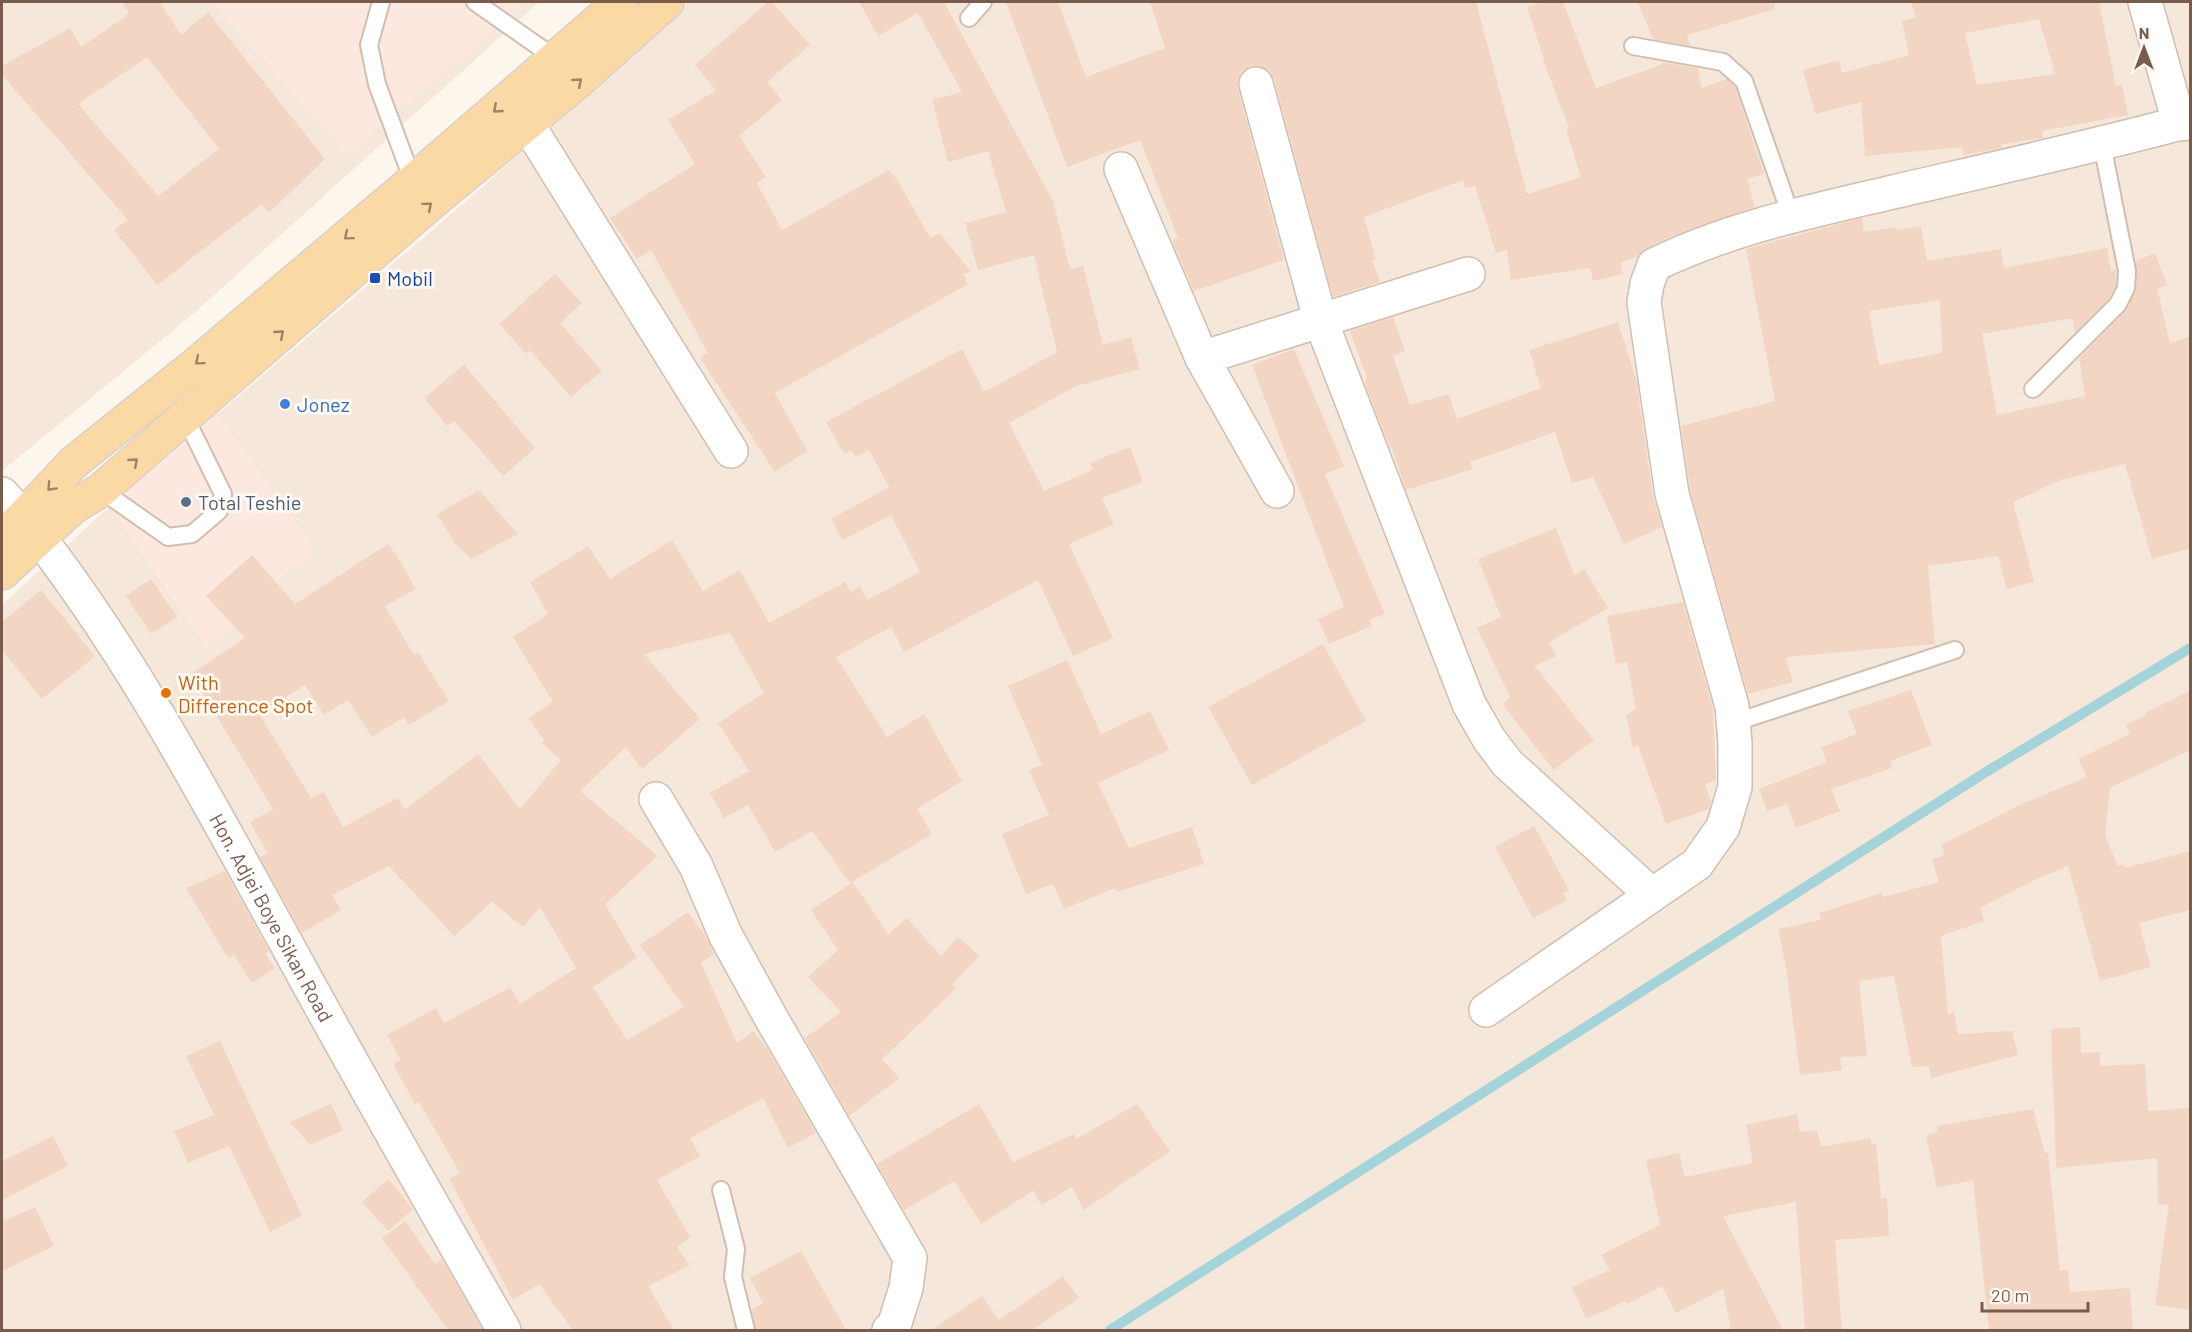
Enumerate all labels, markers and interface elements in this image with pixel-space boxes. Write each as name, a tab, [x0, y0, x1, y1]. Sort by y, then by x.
north arrow	[2114, 18, 2174, 78]
text: N	[2139, 23, 2149, 42]
one-way arrow	[571, 78, 582, 89]
one-way arrow	[493, 102, 503, 113]
one-way arrow	[421, 202, 432, 213]
one-way arrow	[344, 228, 355, 239]
place label: Mobil	[387, 266, 433, 290]
marker: Mobil	[368, 271, 382, 285]
one-way arrow	[274, 330, 285, 341]
one-way arrow	[195, 354, 206, 365]
place label: Jonez	[297, 392, 350, 416]
marker: Jonez	[278, 397, 292, 411]
one-way arrow	[127, 458, 138, 469]
one-way arrow	[47, 480, 58, 491]
place label: Total Teshie	[198, 490, 301, 514]
marker: Total Teshie	[179, 495, 193, 509]
place label: With Difference Spot	[178, 670, 314, 717]
marker: With Difference Spot	[159, 686, 173, 700]
street label: Hon. Adjei Boye Sikan Road	[205, 809, 339, 1026]
scale bar	[1982, 1275, 2088, 1313]
text: 20 m	[1991, 1284, 2029, 1306]

